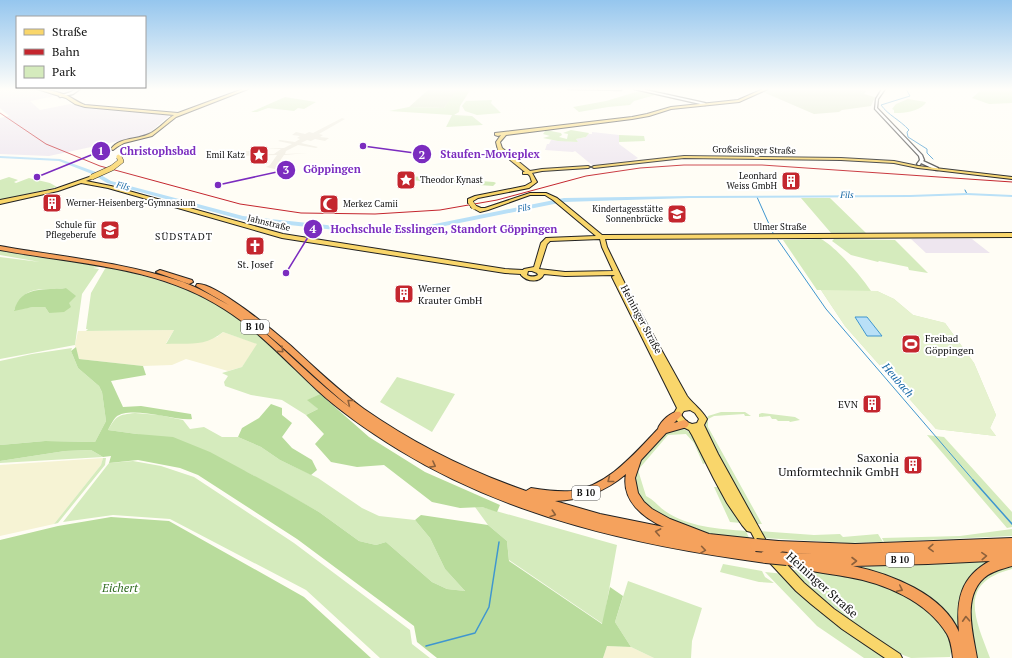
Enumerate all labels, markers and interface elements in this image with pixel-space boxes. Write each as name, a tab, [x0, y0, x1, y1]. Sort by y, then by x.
legend	[16, 16, 146, 88]
text: Straße	[52, 24, 87, 39]
text: Bahn	[52, 44, 80, 59]
text: Park	[52, 64, 77, 79]
callout: Christophsbad	[91, 140, 204, 163]
text: 1	[98, 143, 104, 158]
callout: Staufen-Movieplex	[412, 143, 547, 166]
street label: Großeislinger Straße	[712, 143, 796, 157]
text: Christophsbad	[120, 144, 197, 158]
place icon: Emil Katz	[248, 144, 270, 166]
text: 2	[419, 147, 426, 162]
text: Staufen-Movieplex	[440, 147, 540, 161]
place label: Emil Katz	[206, 149, 245, 161]
callout: Göppingen	[276, 158, 369, 181]
text: 3	[283, 162, 290, 177]
text: Göppingen	[303, 162, 361, 176]
place icon: Theodor Kynast	[395, 169, 417, 191]
place label: Leonhard Weiss GmbH	[727, 170, 777, 192]
building icon: Leonhard Weiss GmbH	[780, 170, 802, 192]
place label: Theodor Kynast	[420, 174, 484, 186]
water label: Fils	[114, 178, 131, 194]
water label: Fils	[839, 189, 854, 201]
building icon: Werner-Heisenberg-Gymnasium	[41, 192, 63, 214]
mosque icon: Merkez Camii	[318, 193, 340, 215]
place label: Werner-Heisenberg-Gymnasium	[66, 197, 196, 209]
place label: Merkez Camii	[343, 198, 398, 210]
water label: Fils	[515, 201, 532, 215]
place label: Kindertagesstätte Sonnenbrücke	[592, 203, 663, 225]
school or university icon: Kindertagesstätte Sonnenbrücke	[666, 203, 688, 225]
street label: Jahnstraße	[246, 212, 292, 234]
callout: Hochschule Esslingen, Standort Göppingen	[303, 217, 566, 240]
place label: Schule für Pflegeberufe	[46, 219, 97, 241]
school or university icon: Schule für Pflegeberufe	[99, 219, 121, 241]
text: 4	[310, 221, 317, 236]
street label: Ulmer Straße	[753, 221, 807, 233]
text: Hochschule Esslingen, Standort Göppingen	[331, 222, 557, 236]
district label: SÜDSTADT	[155, 230, 213, 243]
church icon: St. Josef	[244, 235, 266, 257]
place label: St. Josef	[237, 258, 273, 271]
place label: Werner Krauter GmbH	[418, 282, 482, 307]
building icon: Werner Krauter GmbH	[393, 283, 415, 305]
street label: Heininger Straße	[618, 283, 665, 356]
road number: B 10	[241, 320, 269, 334]
place label: Freibad Göppingen	[925, 332, 974, 357]
sports icon: Freibad Göppingen	[900, 333, 922, 355]
one-way arrow	[276, 345, 284, 353]
water label: Heubach	[879, 359, 917, 400]
building icon: EVN	[861, 393, 883, 415]
place label: EVN	[838, 398, 859, 411]
one-way arrow	[347, 399, 354, 406]
place label: Saxonia Umformtechnik GmbH	[778, 450, 899, 479]
building icon: Saxonia Umformtechnik GmbH	[902, 454, 924, 476]
one-way arrow	[429, 460, 436, 467]
one-way arrow	[608, 475, 615, 482]
road number: B 10	[572, 486, 600, 500]
one-way arrow	[549, 509, 556, 518]
one-way arrow	[655, 528, 661, 537]
one-way arrow	[928, 544, 934, 553]
one-way arrow	[700, 545, 707, 554]
street label: Heininger Straße	[783, 548, 861, 621]
one-way arrow	[981, 552, 987, 560]
road number: B 10	[886, 553, 914, 567]
one-way arrow	[851, 557, 857, 565]
park label: Eichert	[101, 580, 139, 595]
one-way arrow	[896, 584, 903, 592]
one-way arrow	[961, 616, 970, 622]

